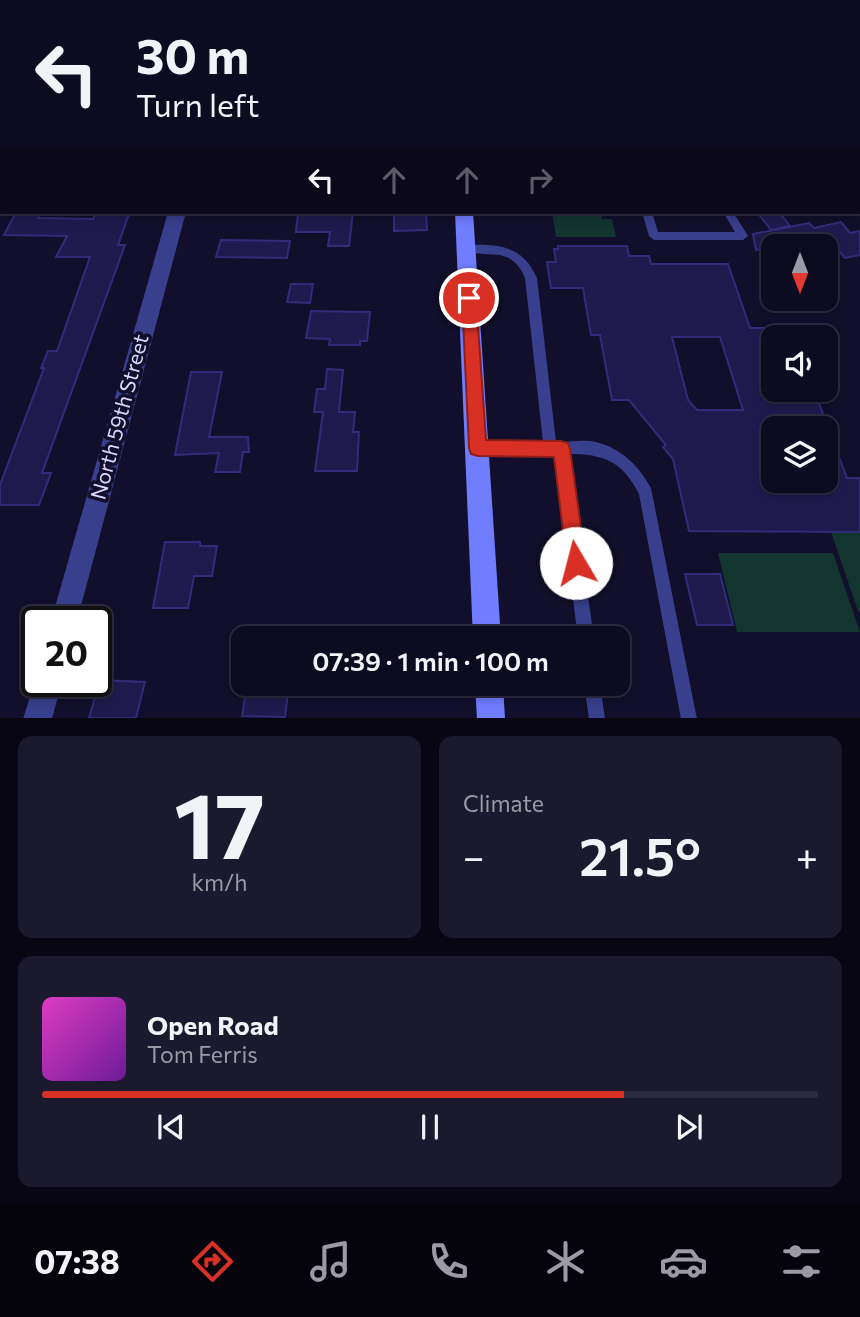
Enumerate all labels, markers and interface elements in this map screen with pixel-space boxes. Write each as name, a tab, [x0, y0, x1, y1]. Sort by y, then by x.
text: 30 m	[136, 24, 249, 84]
icon: left	[21, 28, 112, 119]
text: Turn left	[136, 84, 260, 124]
icon: left	[302, 161, 340, 199]
icon: ahead	[375, 161, 413, 199]
icon: ahead	[448, 161, 486, 199]
icon: right	[521, 161, 559, 199]
north arrow	[761, 234, 838, 312]
map controls	[761, 234, 838, 493]
pin	[439, 268, 499, 328]
icon: arrive	[450, 279, 488, 317]
button: sound	[761, 325, 838, 402]
street label: North 59th Street	[84, 331, 153, 502]
button: layers	[761, 416, 838, 493]
position arrow	[539, 526, 613, 600]
speed limit sign: 20	[21, 606, 112, 697]
text: 07:39 · 1 min · 100 m	[312, 645, 549, 676]
text: 17	[174, 766, 265, 878]
text: Climate	[463, 789, 544, 817]
text: 21.5°	[579, 823, 701, 887]
text: −	[463, 832, 485, 879]
text: +	[796, 832, 818, 879]
text: km/h	[192, 868, 247, 896]
text: Open Road	[147, 1009, 279, 1040]
text: Tom Ferris	[147, 1040, 258, 1068]
icon: previous	[152, 1108, 190, 1146]
icon: pause	[411, 1108, 449, 1146]
icon: next	[670, 1108, 708, 1146]
icon: directions	[188, 1237, 237, 1286]
icon: music	[306, 1237, 355, 1286]
icon: phone	[424, 1237, 473, 1286]
icon: climate	[541, 1237, 590, 1286]
icon: car	[659, 1237, 708, 1286]
icon: filters	[777, 1237, 826, 1286]
text: 07:38	[34, 1241, 120, 1281]

